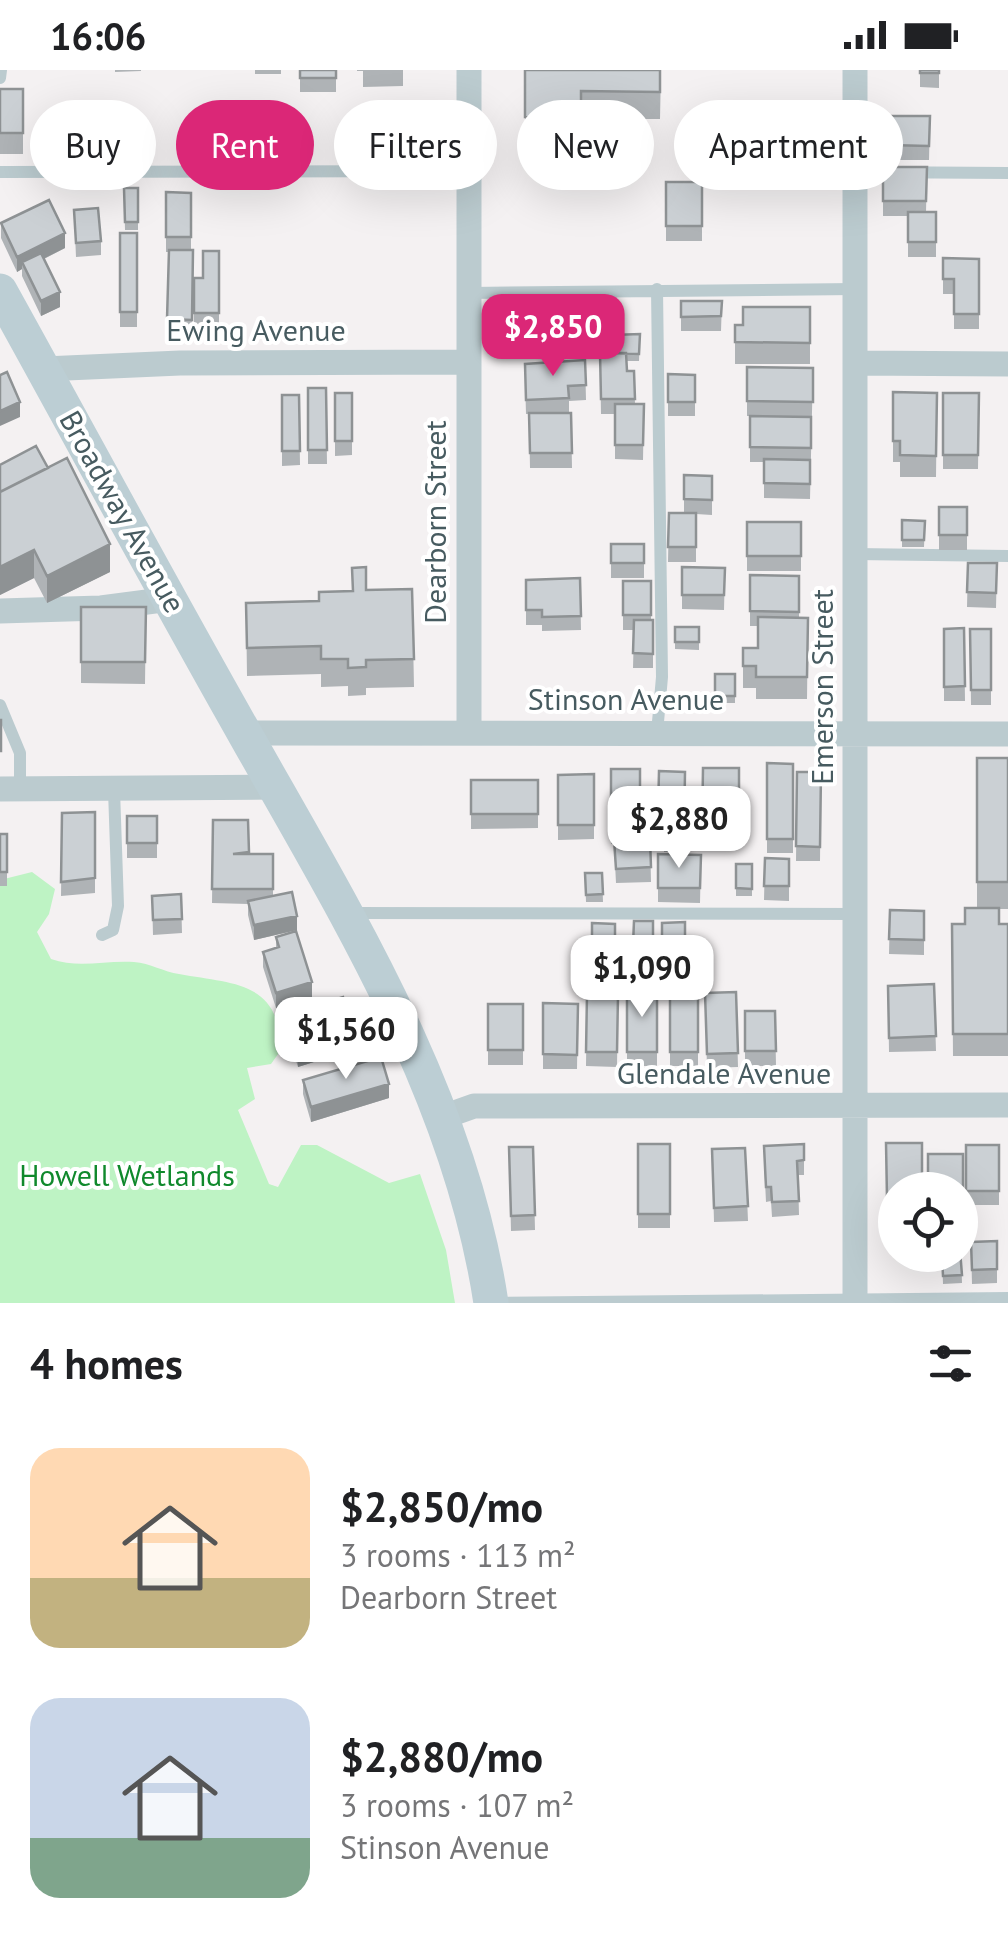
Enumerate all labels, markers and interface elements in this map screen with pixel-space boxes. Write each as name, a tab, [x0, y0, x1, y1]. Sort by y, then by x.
text: 16:06	[50, 11, 146, 60]
chip: Buy	[30, 100, 156, 190]
chip: Rent	[176, 100, 314, 190]
chip: Filters	[334, 100, 497, 190]
chip: New	[517, 100, 654, 190]
chip: Apartment	[674, 100, 903, 190]
pin: $2,850	[472, 294, 634, 379]
text: $2,850	[504, 305, 602, 347]
street label: Ewing Avenue	[166, 310, 346, 349]
street label: Broadway Avenue	[52, 403, 195, 619]
street label: Dearborn Street	[415, 420, 454, 624]
street label: Emerson Street	[802, 589, 841, 785]
street label: Stinson Avenue	[528, 679, 724, 718]
pin: $2,880	[598, 786, 760, 871]
text: $2,880	[630, 797, 728, 839]
pin: $1,090	[561, 935, 723, 1020]
text: $1,090	[593, 946, 691, 988]
pin: $1,560	[265, 997, 427, 1082]
text: $1,560	[297, 1008, 395, 1050]
street label: Glendale Avenue	[617, 1053, 831, 1092]
park label: Howell Wetlands	[19, 1155, 235, 1194]
map controls	[878, 1172, 978, 1272]
button: locate	[878, 1172, 978, 1272]
text: 4 homes	[30, 1336, 183, 1391]
icon: filters	[923, 1336, 978, 1391]
text: $2,850/mo	[340, 1479, 543, 1534]
icon: home	[110, 1488, 230, 1608]
text: 3 rooms · 113 m²	[340, 1534, 576, 1576]
text: Dearborn Street	[340, 1576, 557, 1618]
text: $2,880/mo	[340, 1729, 543, 1784]
icon: home	[110, 1738, 230, 1858]
text: 3 rooms · 107 m²	[340, 1784, 574, 1826]
text: Stinson Avenue	[340, 1826, 550, 1868]

